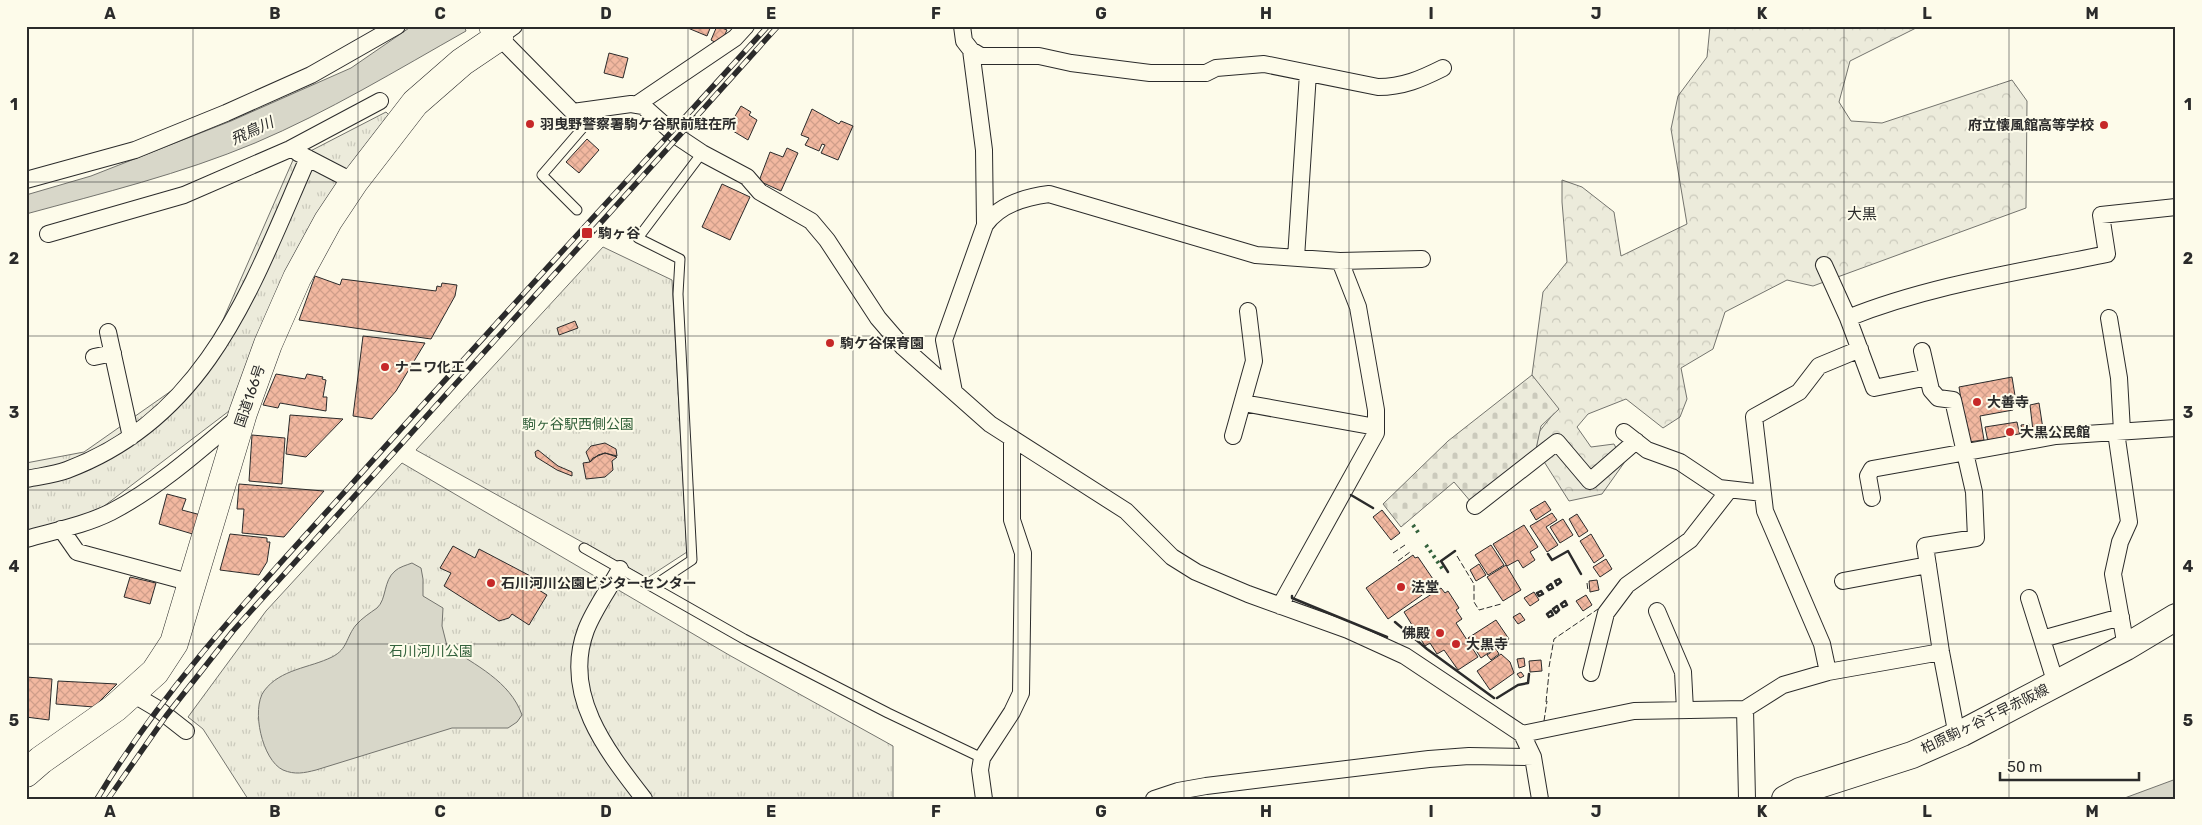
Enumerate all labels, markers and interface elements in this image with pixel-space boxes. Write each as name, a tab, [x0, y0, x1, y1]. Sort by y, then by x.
text: A	[104, 4, 116, 23]
text: B	[269, 4, 281, 23]
text: C	[434, 4, 446, 23]
text: D	[600, 4, 612, 23]
text: E	[766, 4, 776, 23]
text: F	[931, 4, 941, 23]
text: G	[1095, 4, 1107, 23]
text: H	[1260, 4, 1272, 23]
text: I	[1428, 4, 1434, 23]
text: J	[1591, 4, 1601, 23]
text: K	[1757, 4, 1768, 23]
text: L	[1922, 4, 1932, 23]
text: M	[2085, 4, 2099, 23]
text: 1	[10, 95, 18, 114]
text: 1	[2184, 95, 2192, 114]
water label: 飛鳥川	[228, 112, 278, 149]
place label: 羽曳野警察署駒ケ谷駅前駐在所	[540, 116, 736, 133]
place label: 府立懐風館高等学校	[1968, 117, 2094, 134]
marker: 羽曳野警察署駒ケ谷駅前駐在所	[524, 118, 536, 130]
marker: 府立懐風館高等学校	[2098, 119, 2110, 131]
district label: 大黒	[1847, 205, 1877, 223]
place label: 駒ヶ谷	[598, 225, 641, 242]
marker: 駒ヶ谷	[580, 226, 594, 240]
text: 2	[9, 249, 19, 268]
text: 2	[2183, 249, 2193, 268]
place label: 駒ケ谷保育園	[840, 335, 924, 352]
marker: 駒ケ谷保育園	[824, 337, 836, 349]
place label: ナニワ化工	[395, 359, 465, 376]
marker: ナニワ化工	[379, 361, 391, 373]
street label: 国道166号	[231, 363, 269, 429]
place label: 大善寺	[1987, 394, 2029, 411]
marker: 大善寺	[1971, 396, 1983, 408]
text: 3	[9, 403, 19, 422]
text: 3	[2183, 403, 2193, 422]
park label: 駒ヶ谷駅西側公園	[522, 416, 634, 433]
place label: 大黒公民館	[2020, 424, 2090, 441]
marker: 大黒公民館	[2004, 426, 2016, 438]
text: 4	[9, 557, 20, 576]
text: 4	[2183, 557, 2194, 576]
place label: 石川河川公園ビジターセンター	[501, 575, 697, 592]
marker: 石川河川公園ビジターセンター	[485, 577, 497, 589]
place label: 法堂	[1411, 579, 1439, 596]
marker: 法堂	[1395, 581, 1407, 593]
place label: 佛殿	[1402, 625, 1430, 642]
marker: 佛殿	[1434, 627, 1446, 639]
place label: 大黒寺	[1466, 636, 1508, 653]
marker: 大黒寺	[1450, 638, 1462, 650]
park label: 石川河川公園	[389, 643, 473, 660]
street label: 柏原駒ヶ谷千早赤阪線	[1918, 681, 2052, 757]
text: 5	[9, 711, 19, 730]
text: 5	[2183, 711, 2193, 730]
scale bar	[2000, 750, 2138, 782]
text: 50 m	[2007, 758, 2042, 776]
text: A	[104, 802, 116, 821]
text: B	[269, 802, 281, 821]
text: C	[434, 802, 446, 821]
text: D	[600, 802, 612, 821]
text: E	[766, 802, 776, 821]
text: F	[931, 802, 941, 821]
text: G	[1095, 802, 1107, 821]
text: H	[1260, 802, 1272, 821]
text: I	[1428, 802, 1434, 821]
text: J	[1591, 802, 1601, 821]
text: K	[1757, 802, 1768, 821]
text: L	[1922, 802, 1932, 821]
text: M	[2085, 802, 2099, 821]

